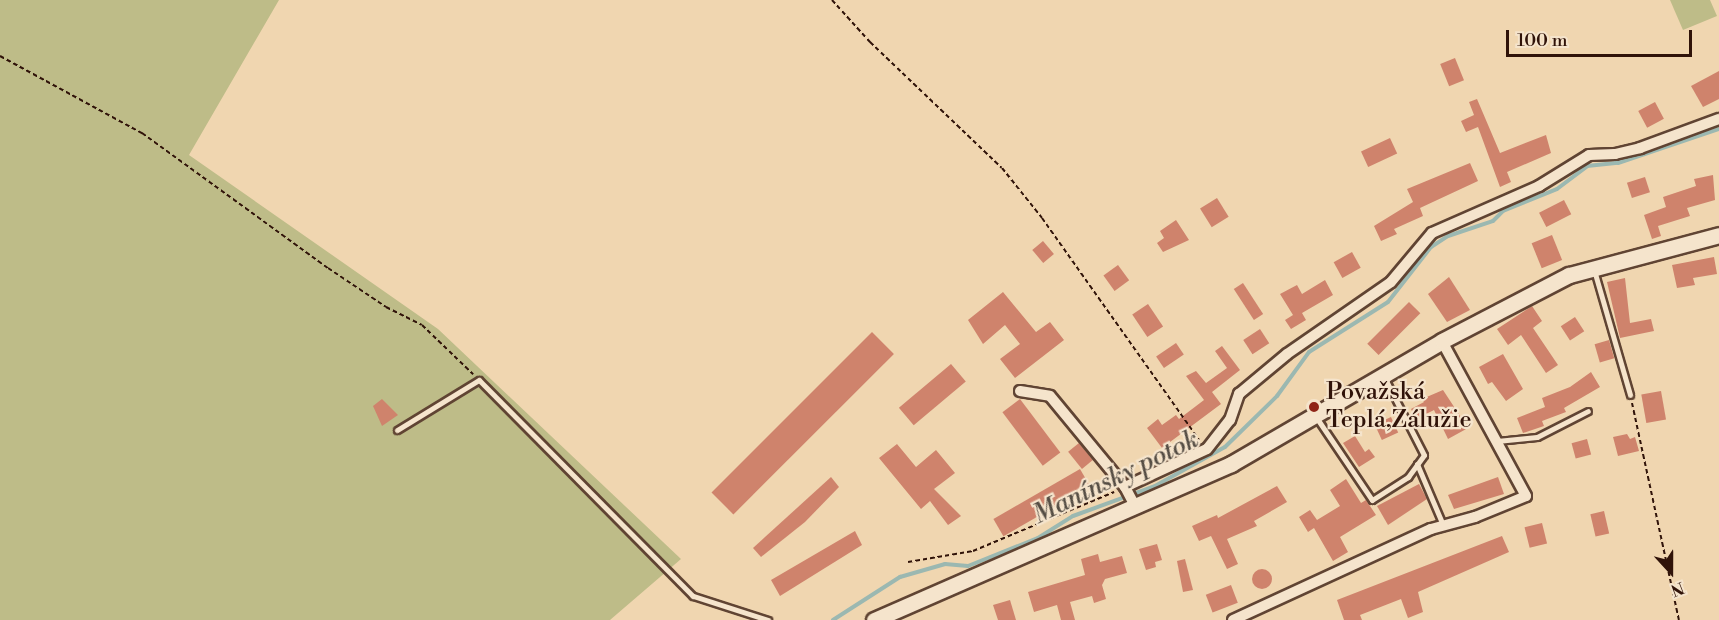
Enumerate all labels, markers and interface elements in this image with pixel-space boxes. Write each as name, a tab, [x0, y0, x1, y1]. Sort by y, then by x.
scale bar	[1509, 18, 1695, 56]
text: 100 m	[1517, 29, 1568, 52]
place label: Považská Teplá,Zálužie	[1326, 379, 1472, 435]
marker: Považská Teplá,Zálužie	[1307, 400, 1321, 414]
water label: Manínsky potok	[1028, 424, 1204, 532]
north arrow	[1641, 542, 1701, 602]
text: N	[1668, 577, 1687, 600]

